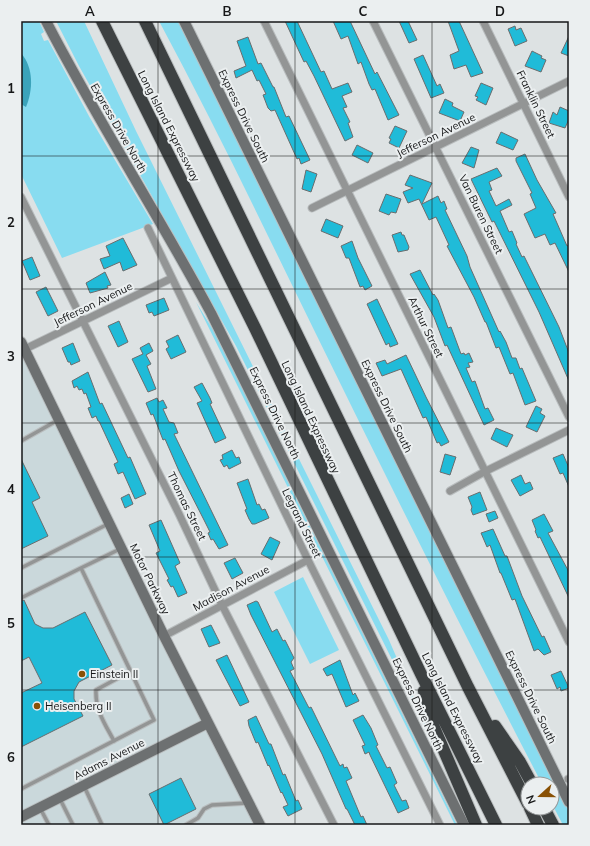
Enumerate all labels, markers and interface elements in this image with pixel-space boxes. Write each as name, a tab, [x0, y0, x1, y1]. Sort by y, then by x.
text: A	[85, 3, 95, 19]
text: B	[223, 3, 232, 19]
text: C	[359, 3, 368, 19]
text: D	[495, 3, 505, 19]
street label: Express Drive South	[215, 67, 273, 165]
street label: Long Island Expressway	[135, 68, 203, 184]
street label: Franklin Street	[514, 68, 559, 140]
text: 1	[7, 80, 15, 96]
street label: Express Drive North	[88, 81, 150, 175]
street label: Jefferson Avenue	[394, 110, 478, 160]
street label: Van Buren Street	[456, 172, 506, 256]
text: 2	[7, 214, 15, 230]
street label: Jefferson Avenue	[51, 279, 135, 329]
street label: Arthur Street	[405, 294, 447, 360]
text: 3	[7, 348, 15, 364]
street label: Express Drive South	[358, 357, 416, 455]
street label: Long Island Expressway	[279, 358, 343, 476]
street label: Express Drive North	[247, 364, 303, 462]
street label: Thomas Street	[164, 470, 210, 543]
text: 4	[7, 481, 15, 497]
street label: Legrand Street	[279, 486, 325, 560]
street label: Motor Parkway	[127, 541, 173, 617]
street label: Madison Avenue	[190, 562, 272, 614]
text: 5	[7, 615, 15, 631]
street label: Express Drive South	[502, 648, 560, 746]
street label: Long Island Expressway	[419, 650, 487, 766]
street label: Express Drive North	[390, 655, 446, 753]
place label: Einstein II	[90, 667, 138, 681]
marker: Einstein II	[77, 669, 87, 679]
place label: Heisenberg II	[45, 699, 112, 713]
marker: Heisenberg II	[32, 701, 42, 711]
street label: Adams Avenue	[71, 735, 147, 783]
text: 6	[7, 749, 15, 765]
north arrow	[520, 776, 560, 816]
text: N	[523, 793, 539, 806]

